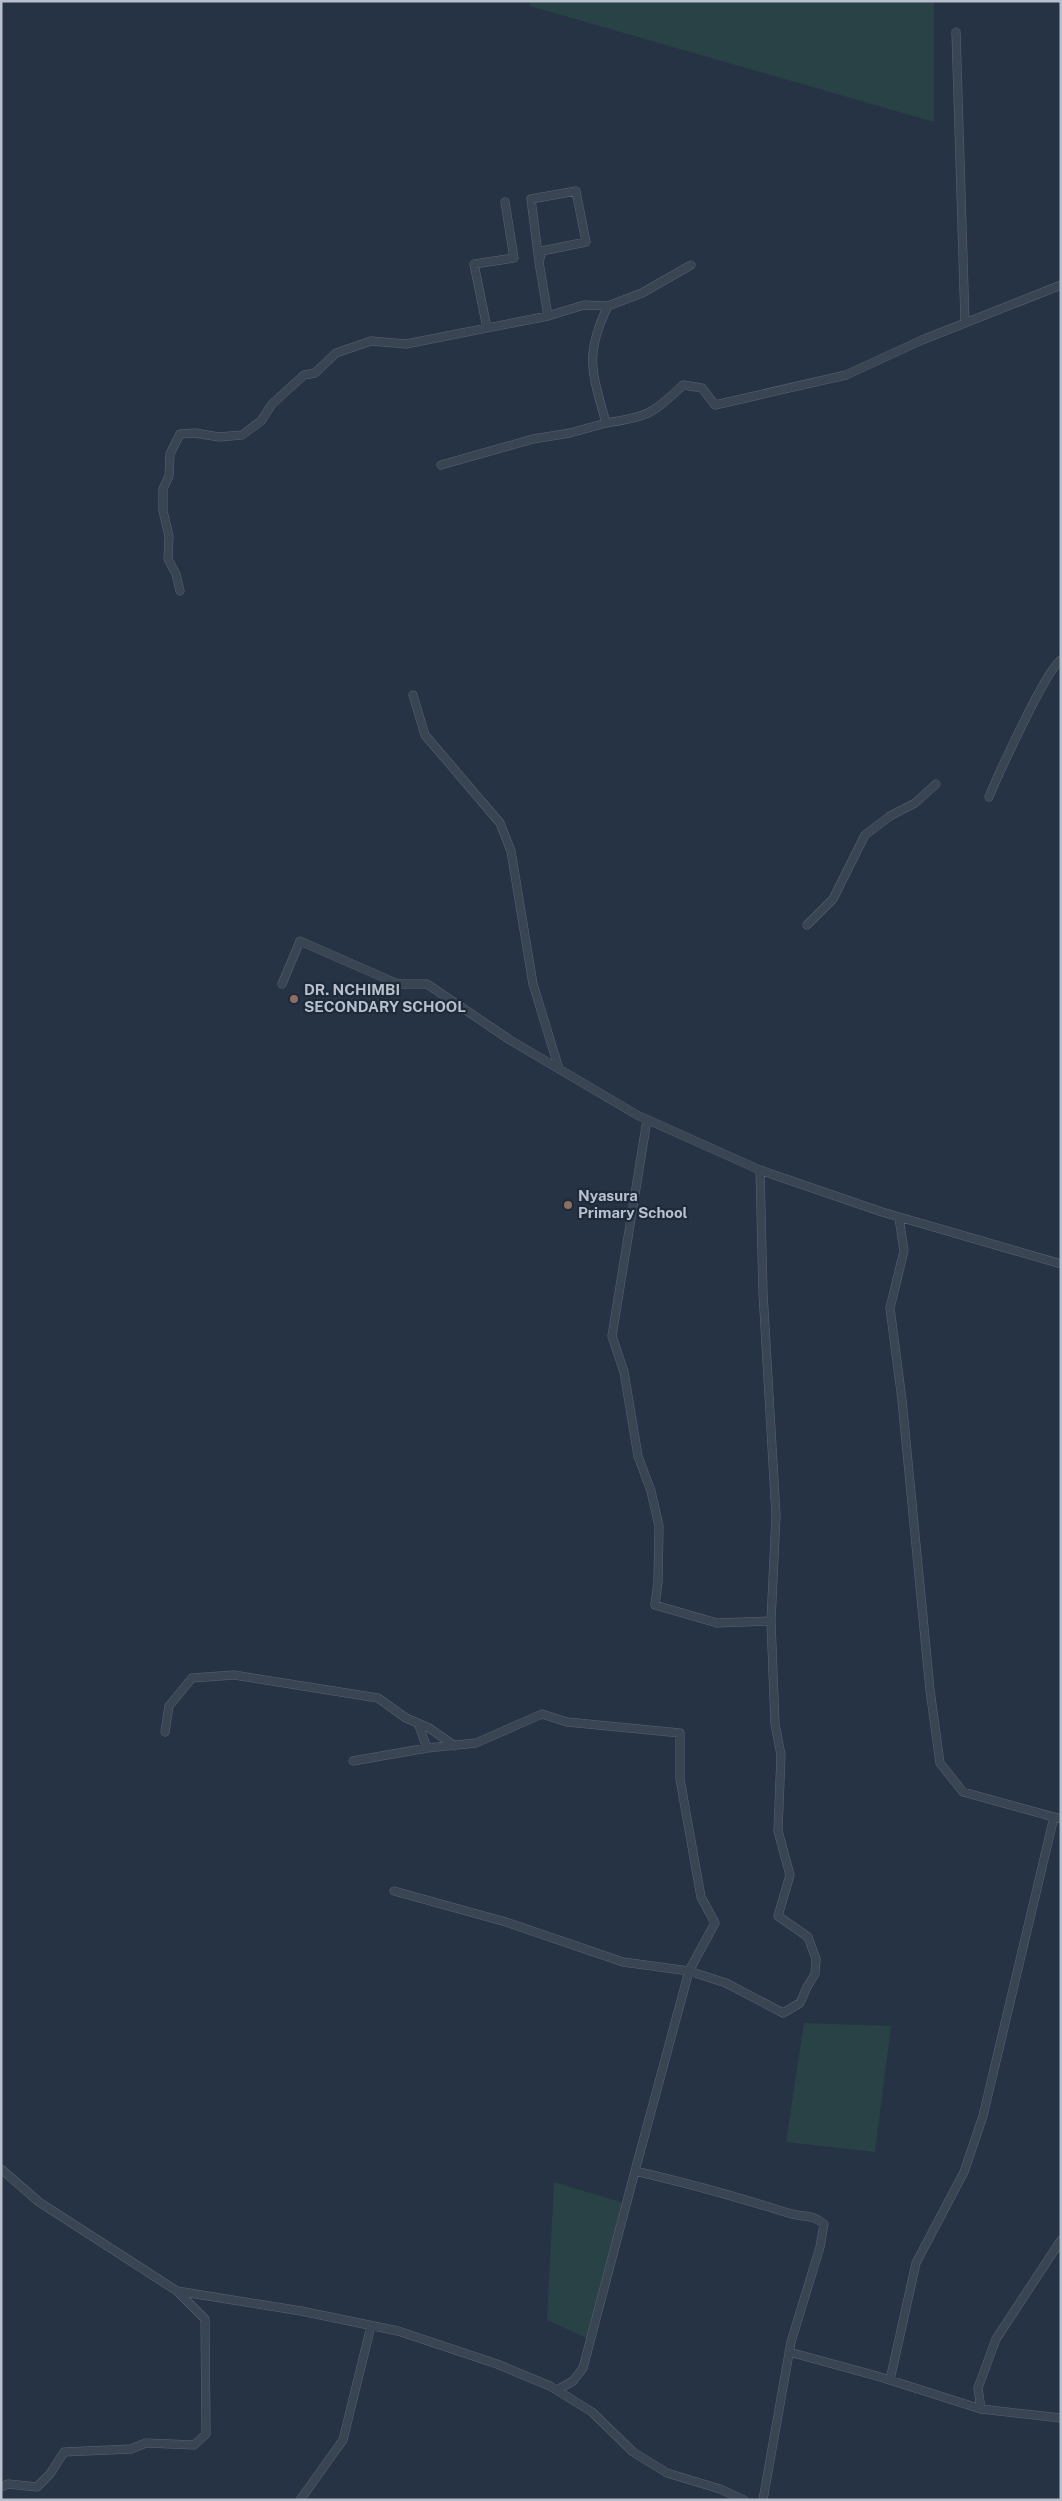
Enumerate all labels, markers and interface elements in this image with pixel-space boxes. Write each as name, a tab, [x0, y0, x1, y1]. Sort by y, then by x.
place label: DR. NCHIMBI SECONDARY SCHOOL	[304, 981, 466, 1015]
marker: DR. NCHIMBI SECONDARY SCHOOL	[288, 993, 300, 1005]
place label: Nyasura Primary School	[578, 1187, 688, 1221]
marker: Nyasura Primary School	[562, 1199, 574, 1211]

